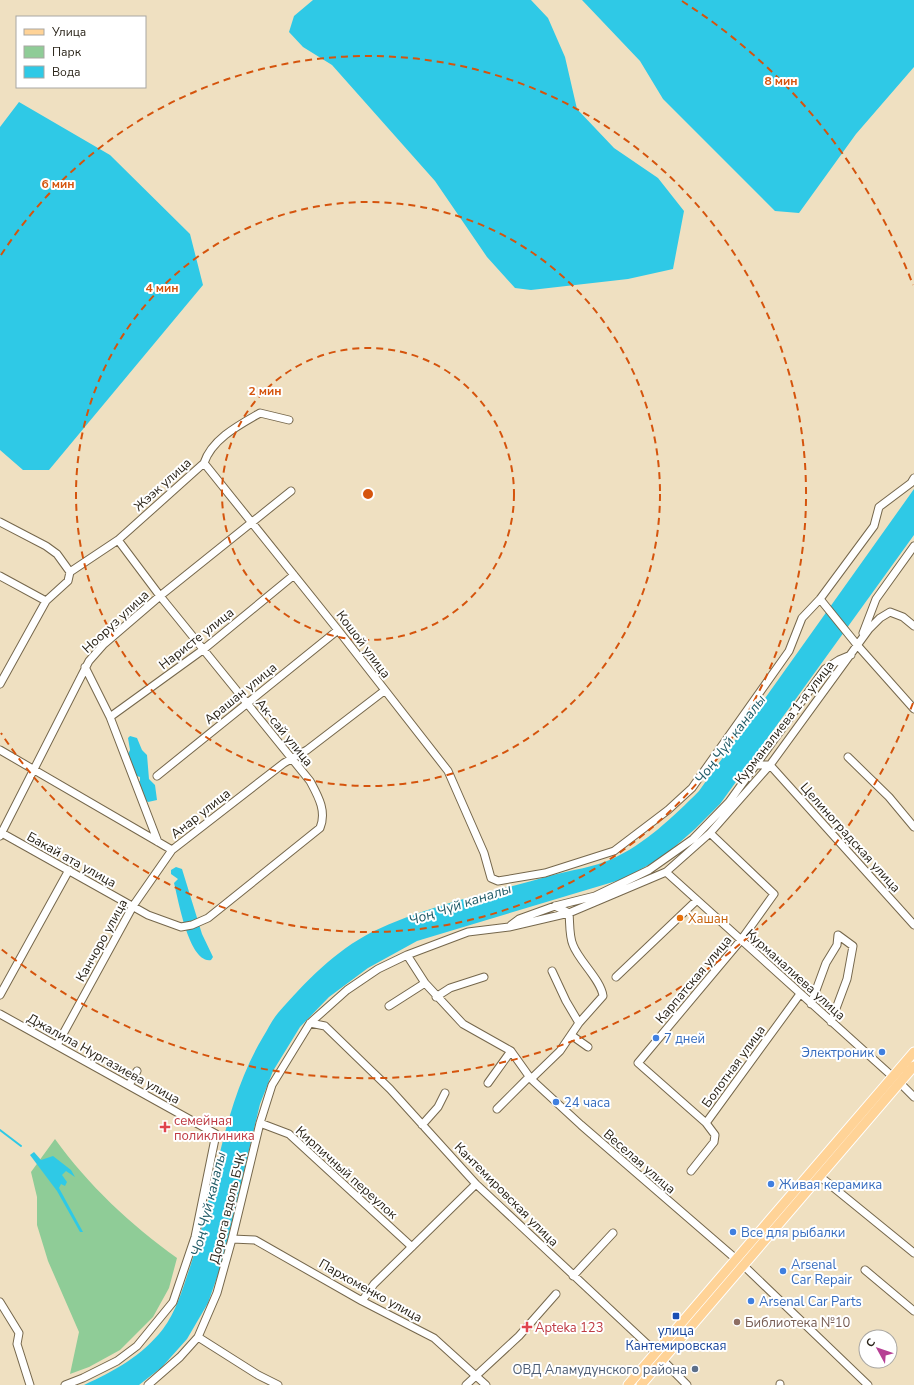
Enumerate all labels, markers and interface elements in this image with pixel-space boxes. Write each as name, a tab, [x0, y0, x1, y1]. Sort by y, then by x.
legend	[16, 16, 146, 88]
text: Улица	[51, 24, 86, 40]
text: Парк	[52, 44, 82, 60]
text: Вода	[52, 64, 80, 80]
text: 8 мин	[764, 73, 798, 89]
text: 6 мин	[41, 176, 75, 192]
text: 4 мин	[145, 280, 179, 296]
text: 2 мин	[248, 383, 282, 399]
street label: Жээк улица	[130, 454, 195, 515]
centre of rings	[361, 487, 375, 501]
street label: Нооруз улица	[78, 586, 153, 657]
street label: Наристе улица	[155, 604, 238, 674]
street label: Кошой улица	[332, 607, 395, 682]
street label: Курманалиева 1-я улица	[731, 657, 839, 788]
street label: Арашан улица	[200, 659, 281, 729]
water label: Чоң Чүй каналы	[691, 691, 770, 788]
street label: Ак-сай улица	[251, 695, 317, 770]
street label: Целиноградская улица	[796, 779, 904, 896]
street label: Анар улица	[167, 785, 234, 843]
street label: Бакай ата улица	[24, 828, 120, 892]
water label: Чоң Чүй каналы	[406, 879, 514, 930]
street label: Канчоро улица	[72, 896, 132, 985]
place label: Хашан	[688, 910, 728, 928]
marker: Хашан	[675, 913, 685, 923]
street label: Курманалиева улица	[742, 925, 849, 1024]
street label: Карпатская улица	[652, 932, 736, 1028]
street label: Джалила Нургазиева улица	[24, 1009, 183, 1108]
street label: Болотная улица	[698, 1022, 770, 1111]
place label: 7 дней	[664, 1030, 705, 1048]
marker: 7 дней	[651, 1033, 661, 1043]
place label: Электроник	[801, 1044, 874, 1062]
marker: Электроник	[877, 1047, 887, 1057]
place label: 24 часа	[564, 1094, 610, 1112]
marker: 24 часа	[551, 1097, 561, 1107]
place label: семейная поликлиника	[174, 1112, 255, 1145]
marker: семейная поликлиника	[159, 1121, 171, 1133]
street label: Кирпичный переулок	[291, 1122, 401, 1224]
street label: Веселая улица	[599, 1125, 679, 1198]
street label: Кантемировская улица	[450, 1139, 562, 1251]
water label: Чоң Чүй каналы	[186, 1150, 231, 1258]
street label: Дорога вдоль БЧК	[205, 1150, 251, 1266]
place label: Живая керамика	[779, 1176, 882, 1194]
marker: Живая керамика	[766, 1179, 776, 1189]
place label: Все для рыбалки	[741, 1224, 845, 1242]
marker: Все для рыбалки	[728, 1227, 738, 1237]
street label: Пархоменко улица	[316, 1255, 425, 1327]
place label: Arsenal Car Repair	[791, 1256, 852, 1289]
marker: Arsenal Car Repair	[778, 1266, 788, 1276]
place label: Arsenal Car Parts	[759, 1293, 862, 1311]
marker: Arsenal Car Parts	[746, 1296, 756, 1306]
marker: улица Кантемировская	[671, 1311, 681, 1321]
place label: Библиотека №10	[745, 1314, 851, 1332]
marker: Библиотека №10	[732, 1317, 742, 1327]
place label: Apteka 123	[535, 1319, 603, 1337]
marker: Apteka 123	[522, 1322, 532, 1332]
place label: улица Кантемировская	[625, 1322, 727, 1355]
north arrow	[858, 1329, 898, 1369]
text: С	[863, 1335, 879, 1351]
place label: ОВД Аламудунского района	[512, 1361, 687, 1379]
marker: ОВД Аламудунского района	[690, 1364, 700, 1374]

